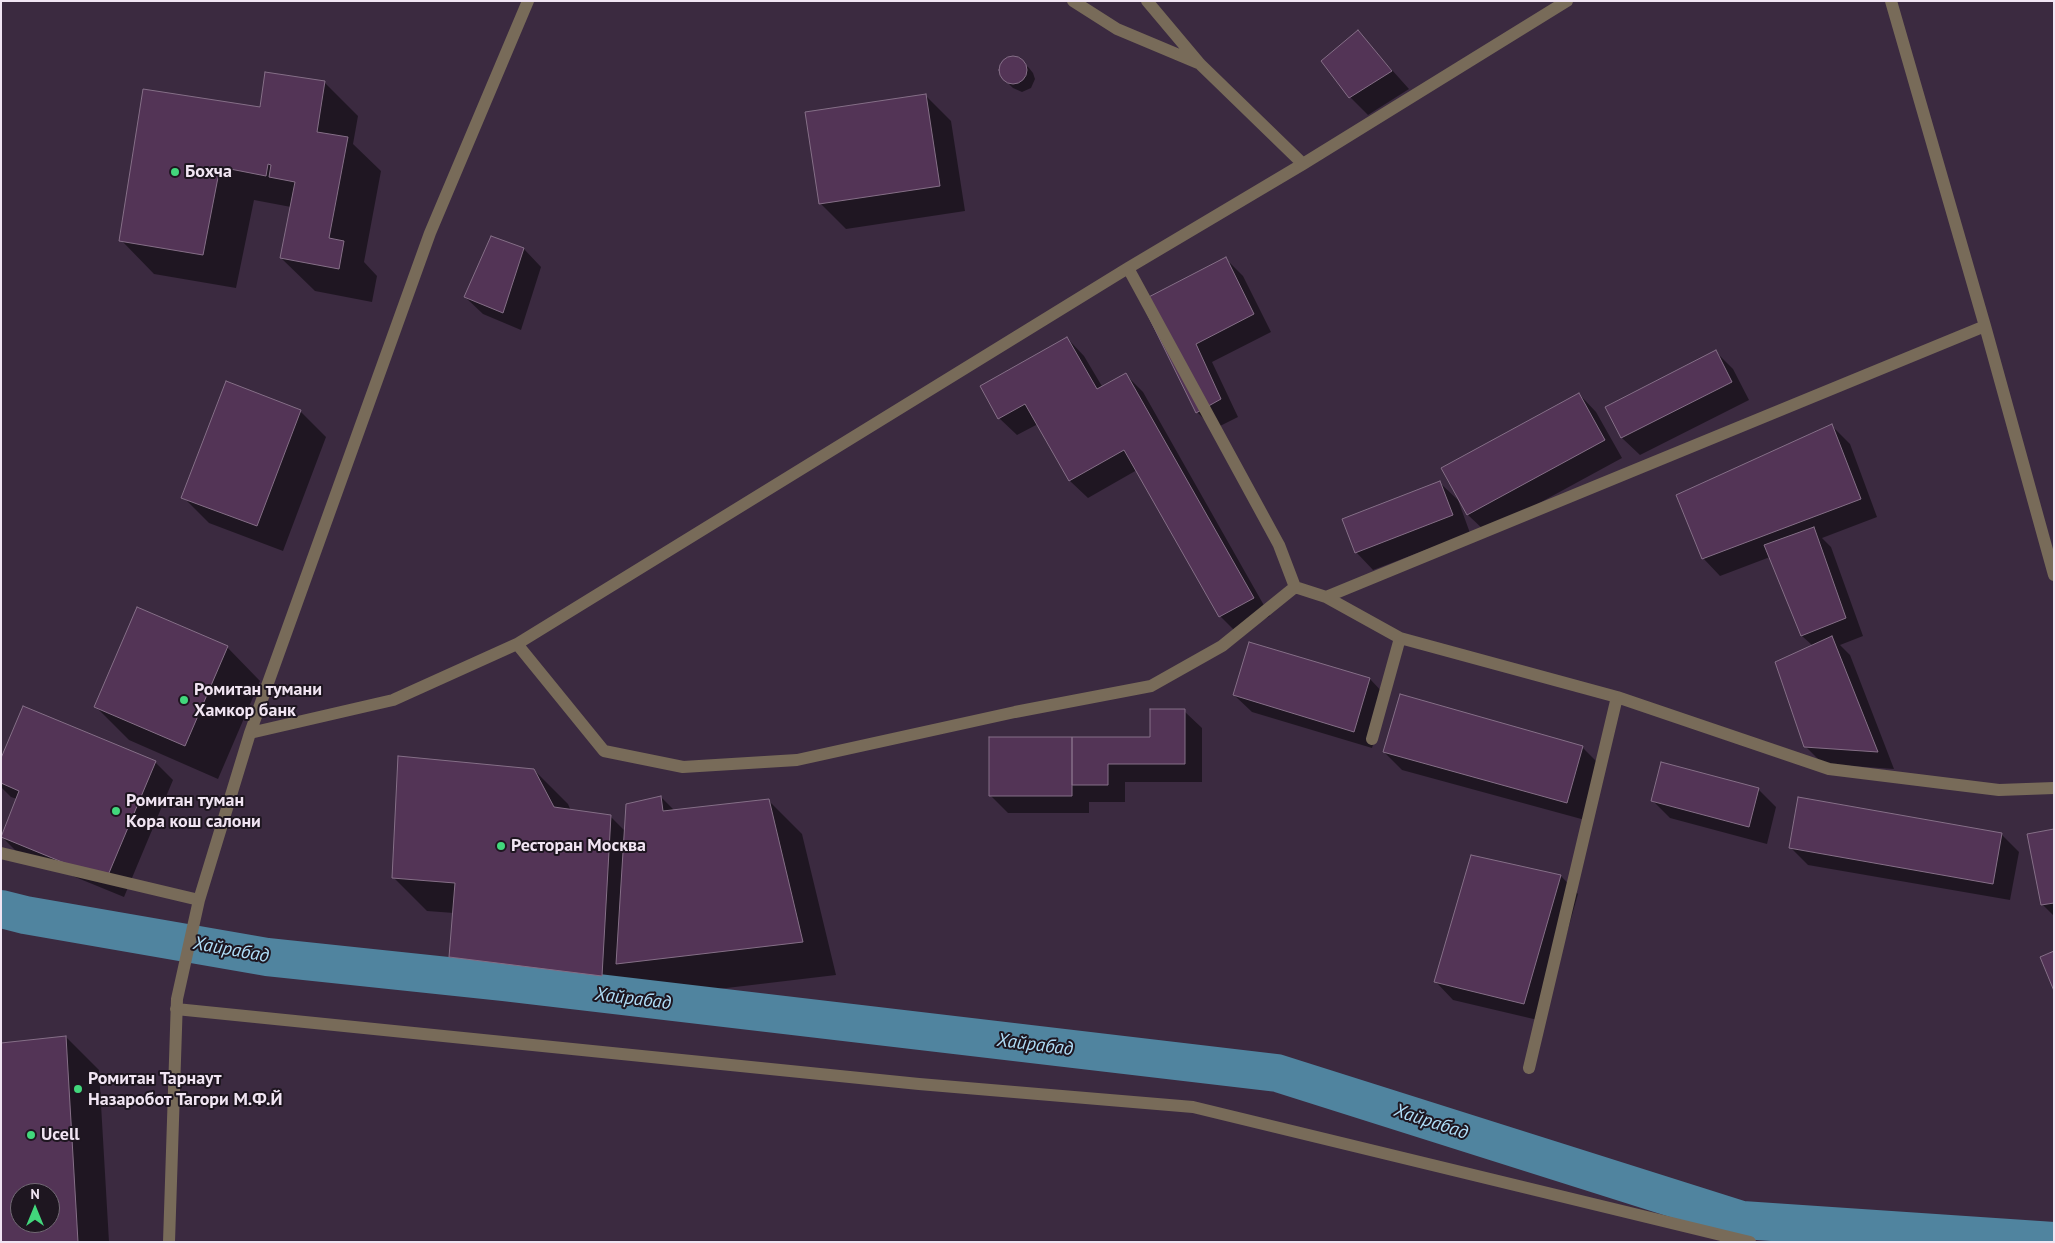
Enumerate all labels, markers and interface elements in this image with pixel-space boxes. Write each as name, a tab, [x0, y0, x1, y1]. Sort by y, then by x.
place label: Бохча	[185, 161, 232, 183]
marker: Бохча	[169, 166, 181, 178]
place label: Ромитан тумани Хамкор банк	[194, 679, 322, 722]
marker: Ромитан тумани Хамкор банк	[178, 694, 190, 706]
place label: Ромитан туман Кора кош салони	[126, 790, 261, 832]
marker: Ромитан туман Кора кош салони	[110, 805, 122, 817]
place label: Ресторан Москва	[511, 835, 646, 857]
marker: Ресторан Москва	[495, 840, 507, 852]
water label: Хайрабад	[191, 932, 271, 968]
water label: Хайрабад	[594, 983, 672, 1015]
water label: Хайрабад	[996, 1029, 1074, 1061]
place label: Ромитан Тарнаут Назаробот Тагори М.Ф.Й	[88, 1068, 283, 1110]
marker: Ромитан Тарнаут Назаробот Тагори М.Ф.Й	[72, 1083, 84, 1095]
water label: Хайрабад	[1391, 1099, 1471, 1145]
place label: Ucell	[41, 1124, 80, 1146]
marker: Ucell	[25, 1129, 37, 1141]
north arrow	[10, 1183, 60, 1233]
text: N	[30, 1185, 40, 1203]

